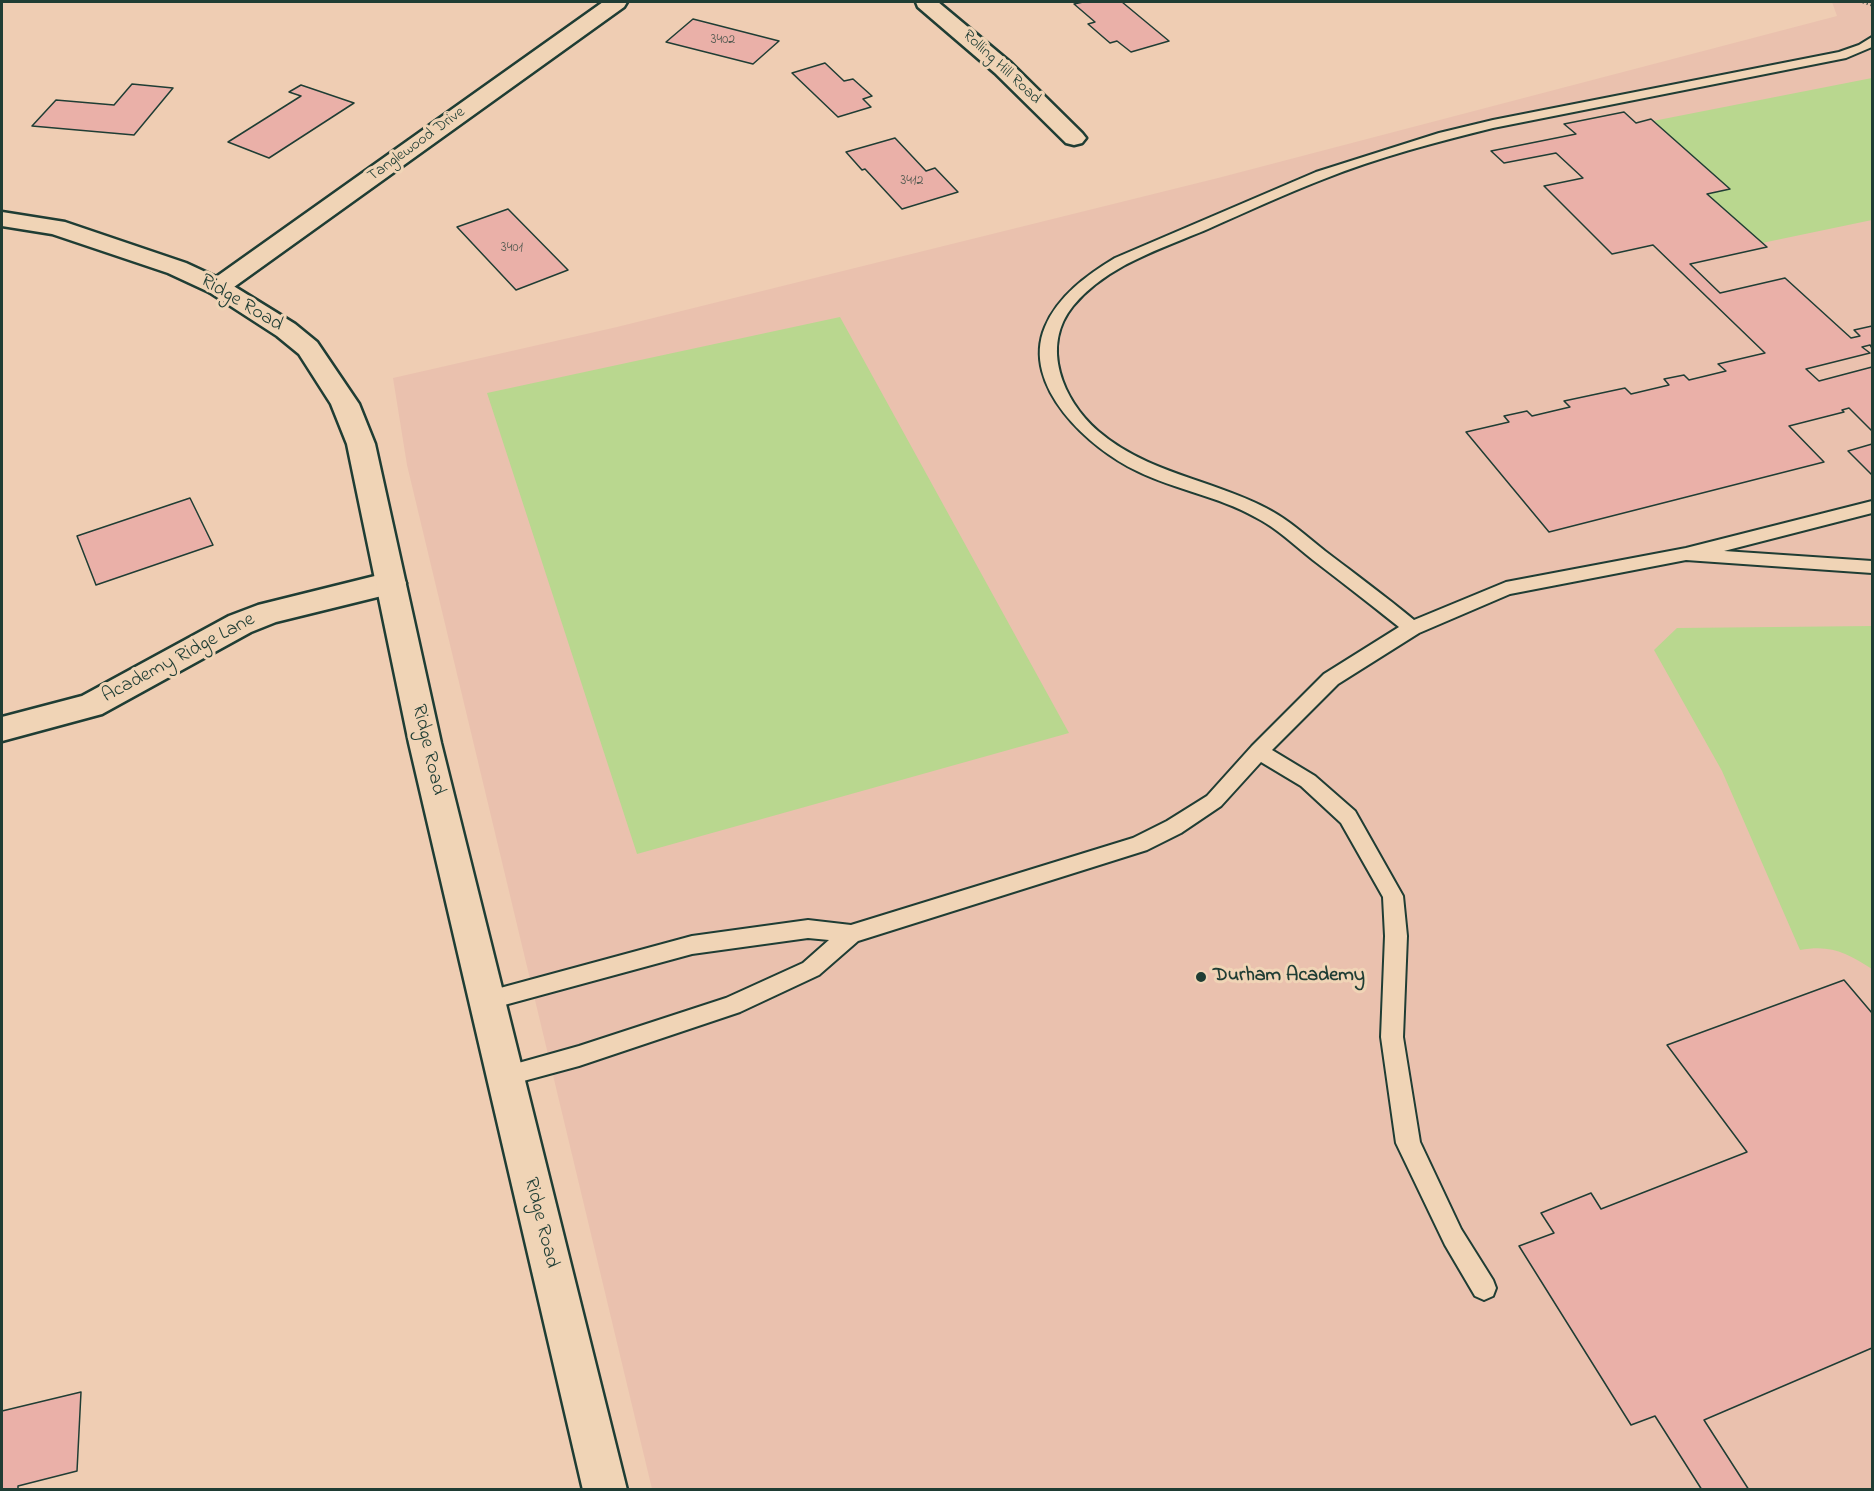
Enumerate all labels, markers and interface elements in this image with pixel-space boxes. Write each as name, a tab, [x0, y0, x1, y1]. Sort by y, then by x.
street label: Rolling Hill Road	[958, 27, 1044, 109]
house number: 3402	[711, 33, 735, 49]
street label: Tanglewood Drive	[365, 103, 469, 187]
house number: 3412	[901, 174, 923, 190]
house number: 3401	[501, 241, 523, 257]
street label: Ridge Road	[195, 270, 287, 338]
street label: Academy Ridge Lane	[98, 609, 260, 709]
street label: Ridge Road	[405, 702, 449, 798]
place label: Durham Academy	[1213, 965, 1365, 989]
marker: Durham Academy	[1194, 970, 1208, 984]
street label: Ridge Road	[517, 1175, 563, 1271]

